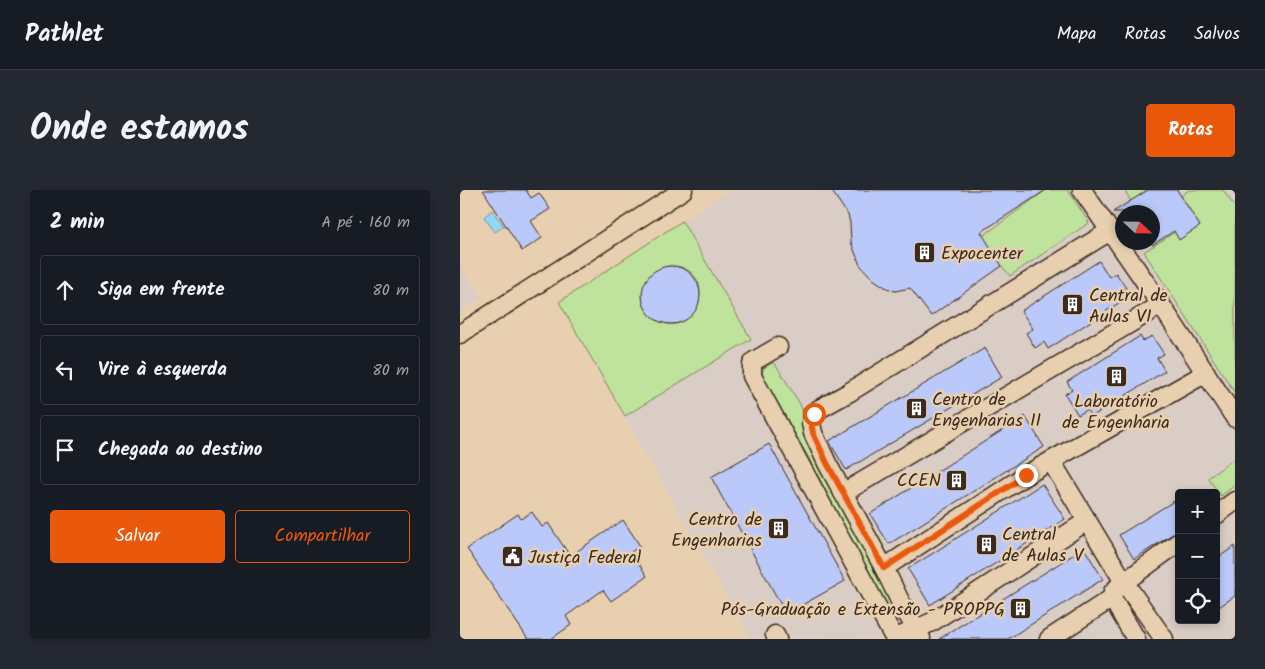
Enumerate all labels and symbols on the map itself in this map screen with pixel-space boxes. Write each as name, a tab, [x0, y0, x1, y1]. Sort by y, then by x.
north arrow	[1115, 205, 1160, 250]
place label: Expocenter	[941, 240, 1024, 269]
building icon: Expocenter	[913, 241, 937, 265]
place label: Central de Aulas VI	[1089, 282, 1168, 332]
building icon: Central de Aulas VI	[1061, 293, 1085, 317]
building icon: Laboratório de Engenharia	[1104, 364, 1128, 388]
place label: Centro de Engenharias II	[932, 386, 1041, 436]
place label: Laboratório de Engenharia	[1062, 388, 1170, 438]
building icon: Centro de Engenharias II	[904, 397, 928, 421]
route start	[803, 403, 826, 426]
route end	[1015, 464, 1038, 487]
place label: CCEN	[897, 467, 941, 496]
building icon: CCEN	[945, 468, 969, 492]
place label: Centro de Engenharias	[671, 506, 762, 556]
building icon: Centro de Engenharias	[766, 517, 790, 541]
place label: Central de Aulas V	[1002, 521, 1085, 571]
building icon: Central de Aulas V	[974, 532, 998, 556]
place label: Justiça Federal	[528, 544, 642, 573]
public building icon: Justiça Federal	[500, 545, 524, 569]
place label: Pós-Graduação e Extensão - PROPPG	[721, 596, 1005, 625]
building icon: Pós-Graduação e Extensão - PROPPG	[1009, 597, 1033, 621]

